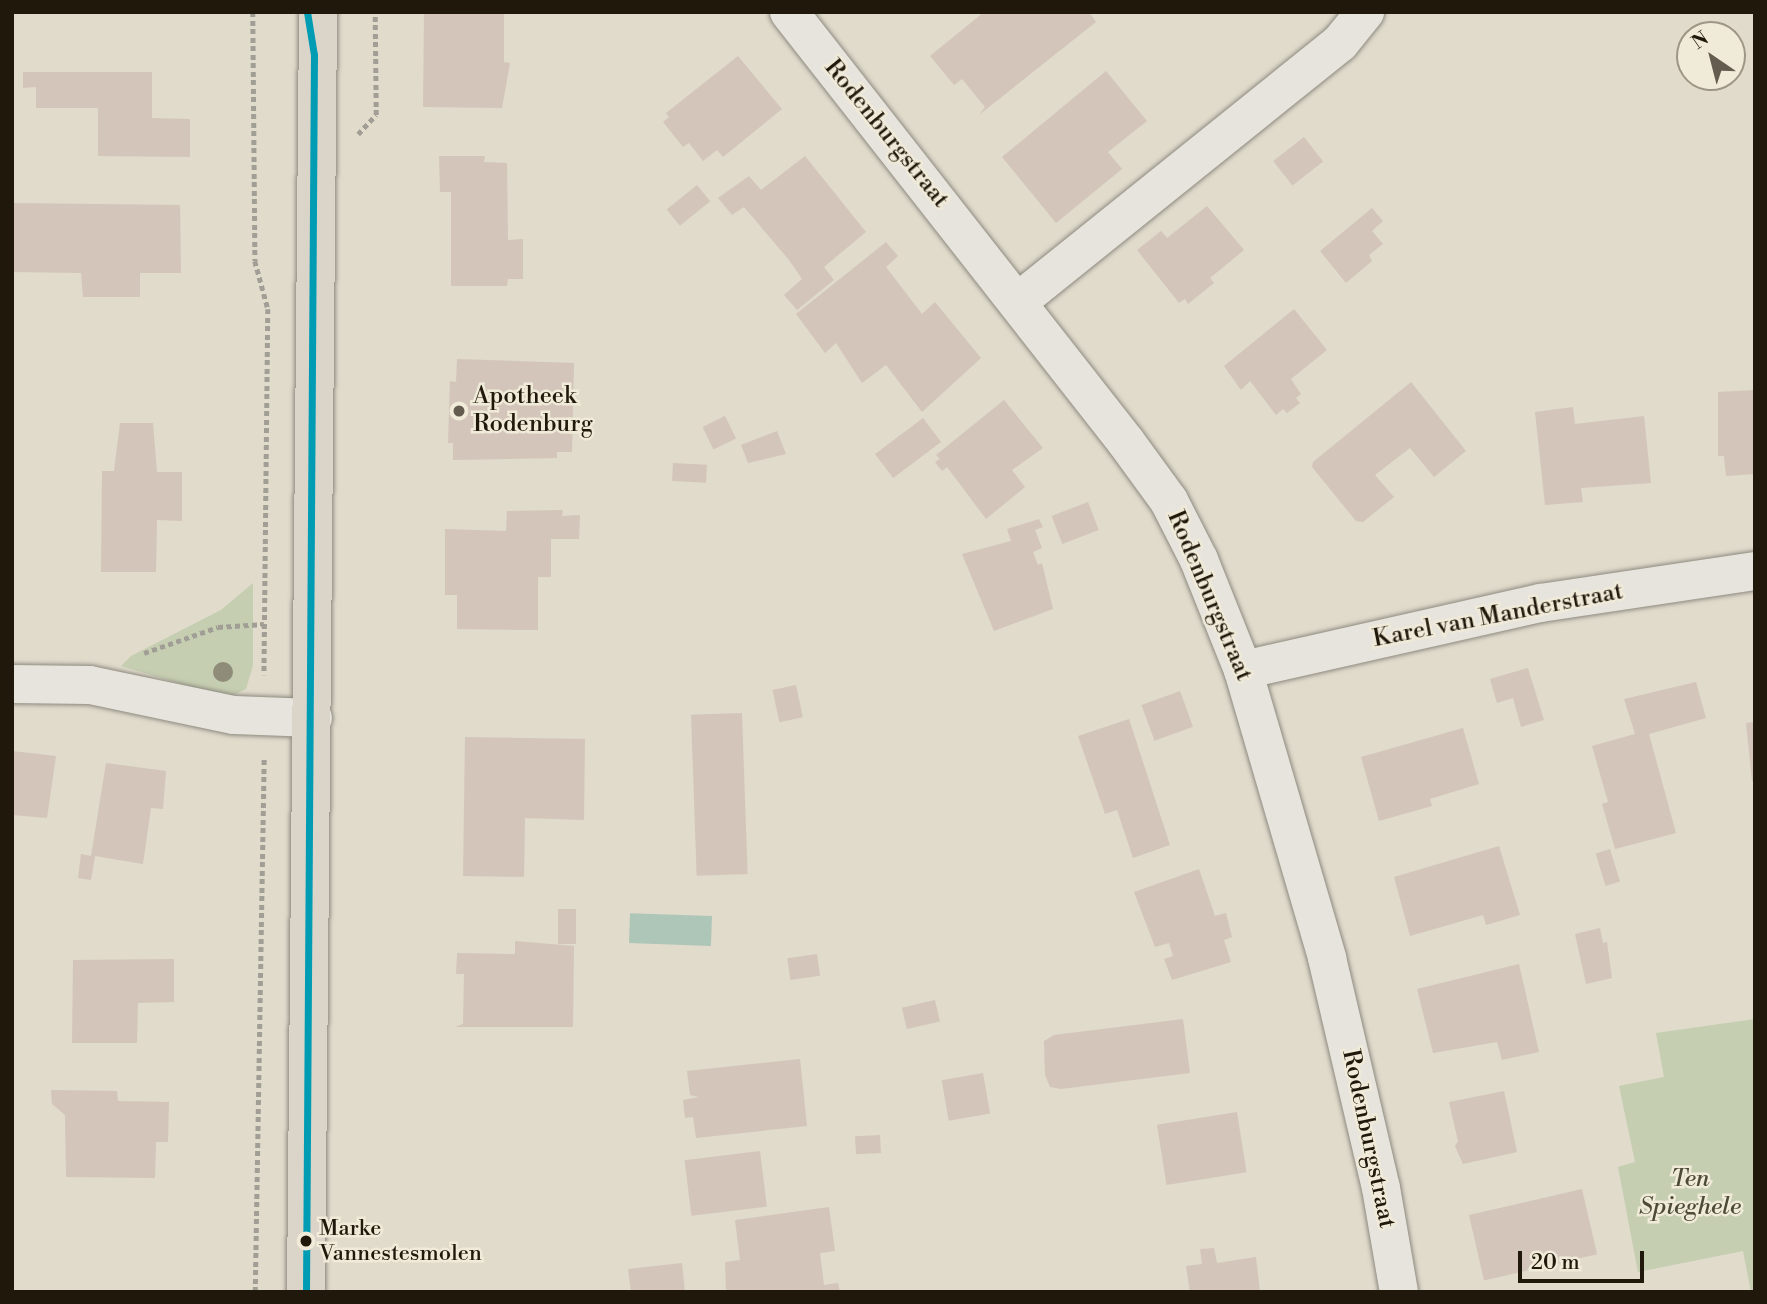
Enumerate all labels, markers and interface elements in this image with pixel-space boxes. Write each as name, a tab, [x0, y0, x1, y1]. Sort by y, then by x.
north arrow	[1676, 21, 1746, 91]
text: N	[1687, 26, 1713, 55]
street label: Rodenburgstraat	[817, 54, 955, 214]
place label: Apotheek Rodenburg	[473, 383, 593, 439]
marker: Apotheek Rodenburg	[451, 403, 467, 419]
street label: Rodenburgstraat	[1160, 507, 1258, 685]
street label: Karel van Manderstraat	[1370, 578, 1626, 654]
street label: Rodenburgstraat	[1335, 1047, 1401, 1231]
park label: Ten Spieghele	[1639, 1166, 1741, 1222]
place label: Marke Vannestesmolen	[319, 1215, 482, 1266]
marker: Marke Vannestesmolen	[299, 1234, 313, 1248]
scale bar	[1522, 1238, 1648, 1282]
text: 20 m	[1531, 1250, 1580, 1276]

